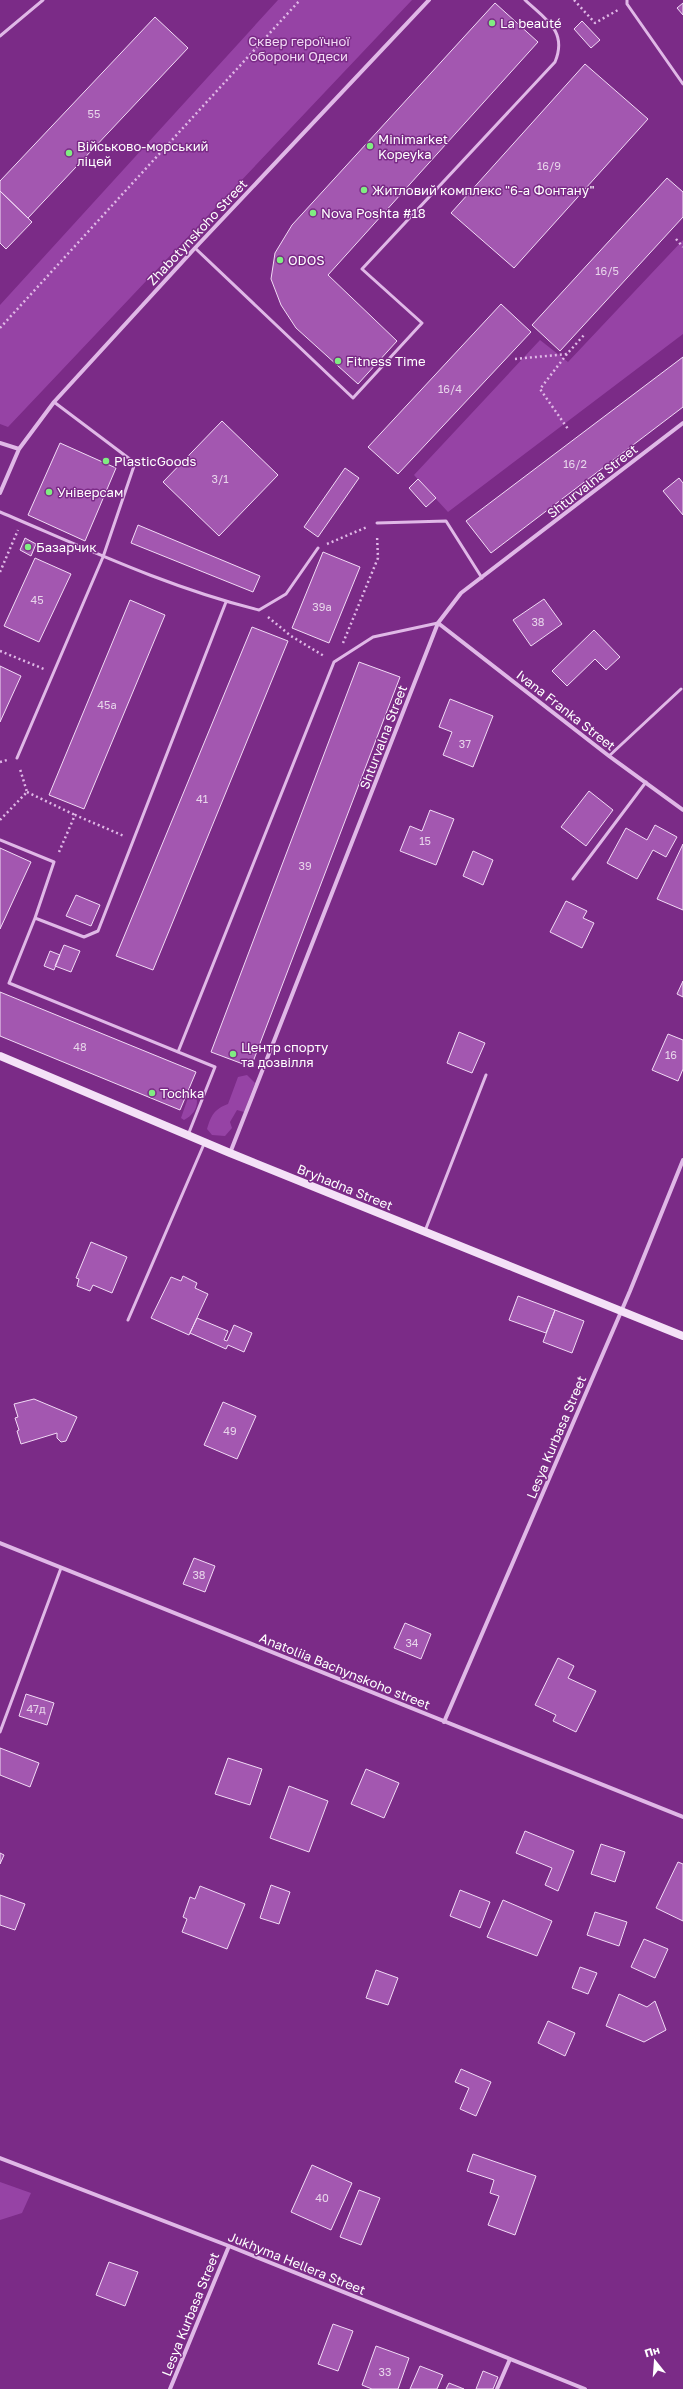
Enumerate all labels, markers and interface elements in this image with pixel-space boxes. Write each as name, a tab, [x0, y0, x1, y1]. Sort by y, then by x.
place label: La beauté	[500, 15, 562, 31]
marker: La beauté	[487, 18, 497, 28]
park label: Сквер героїчної оборони Одеси	[248, 33, 350, 64]
house number: 55	[88, 107, 100, 120]
place label: Minimarket Kopeyka	[378, 131, 448, 162]
place label: Військово-морський ліцей	[77, 138, 209, 169]
marker: Minimarket Kopeyka	[365, 141, 375, 151]
marker: Військово-морський ліцей	[64, 148, 74, 158]
house number: 16/9	[537, 159, 561, 172]
street label: Zhabotynskoho Street	[144, 176, 250, 288]
place label: Житловий комплекс "6-а Фонтану"	[372, 182, 595, 198]
marker: Житловий комплекс "6-а Фонтану"	[359, 185, 369, 195]
place label: Nova Poshta #18	[321, 205, 426, 221]
marker: Nova Poshta #18	[308, 208, 318, 218]
place label: ODOS	[288, 252, 325, 268]
marker: ODOS	[275, 255, 285, 265]
house number: 16/5	[595, 264, 619, 277]
place label: Fitness Time	[346, 353, 426, 369]
marker: Fitness Time	[333, 356, 343, 366]
house number: 16/4	[438, 382, 462, 395]
street label: Shturvalna Street	[544, 441, 640, 521]
place label: PlasticGoods	[114, 453, 196, 469]
marker: PlasticGoods	[101, 456, 111, 466]
house number: 16/2	[563, 457, 587, 470]
house number: 3/1	[211, 472, 229, 485]
place label: Універсам	[57, 484, 123, 500]
marker: Універсам	[44, 487, 54, 497]
place label: Базарчик	[36, 539, 97, 555]
marker: Базарчик	[23, 542, 33, 552]
house number: 45	[30, 593, 44, 606]
house number: 39а	[312, 600, 332, 613]
house number: 38	[531, 615, 545, 628]
street label: Ivana Franka Street	[513, 666, 619, 754]
street label: Shturvalna Street	[356, 683, 410, 791]
house number: 45а	[97, 698, 117, 711]
house number: 37	[459, 737, 471, 750]
house number: 41	[196, 792, 208, 805]
house number: 15	[419, 834, 431, 847]
house number: 39	[298, 859, 312, 872]
place label: Центр спорту та дозвілля	[241, 1039, 329, 1070]
house number: 48	[73, 1040, 87, 1053]
house number: 16	[665, 1048, 677, 1061]
marker: Центр спорту та дозвілля	[228, 1049, 238, 1059]
place label: Tochka	[160, 1085, 204, 1101]
marker: Tochka	[147, 1088, 157, 1098]
street label: Bryhadna Street	[295, 1161, 395, 1213]
street label: Lesya Kurbasa Street	[523, 1373, 589, 1501]
house number: 49	[223, 1424, 237, 1437]
house number: 38	[192, 1568, 206, 1581]
street label: Anatoliia Bachynskoho street	[257, 1629, 433, 1713]
house number: 34	[405, 1636, 419, 1649]
house number: 47д	[26, 1702, 46, 1715]
house number: 40	[315, 2191, 329, 2204]
street label: Jukhyma Hellera Street	[226, 2228, 368, 2298]
street label: Lesya Kurbasa Street	[158, 2250, 222, 2378]
north arrow	[635, 2341, 675, 2381]
text: Пн	[643, 2342, 661, 2359]
house number: 33	[379, 2365, 391, 2378]

